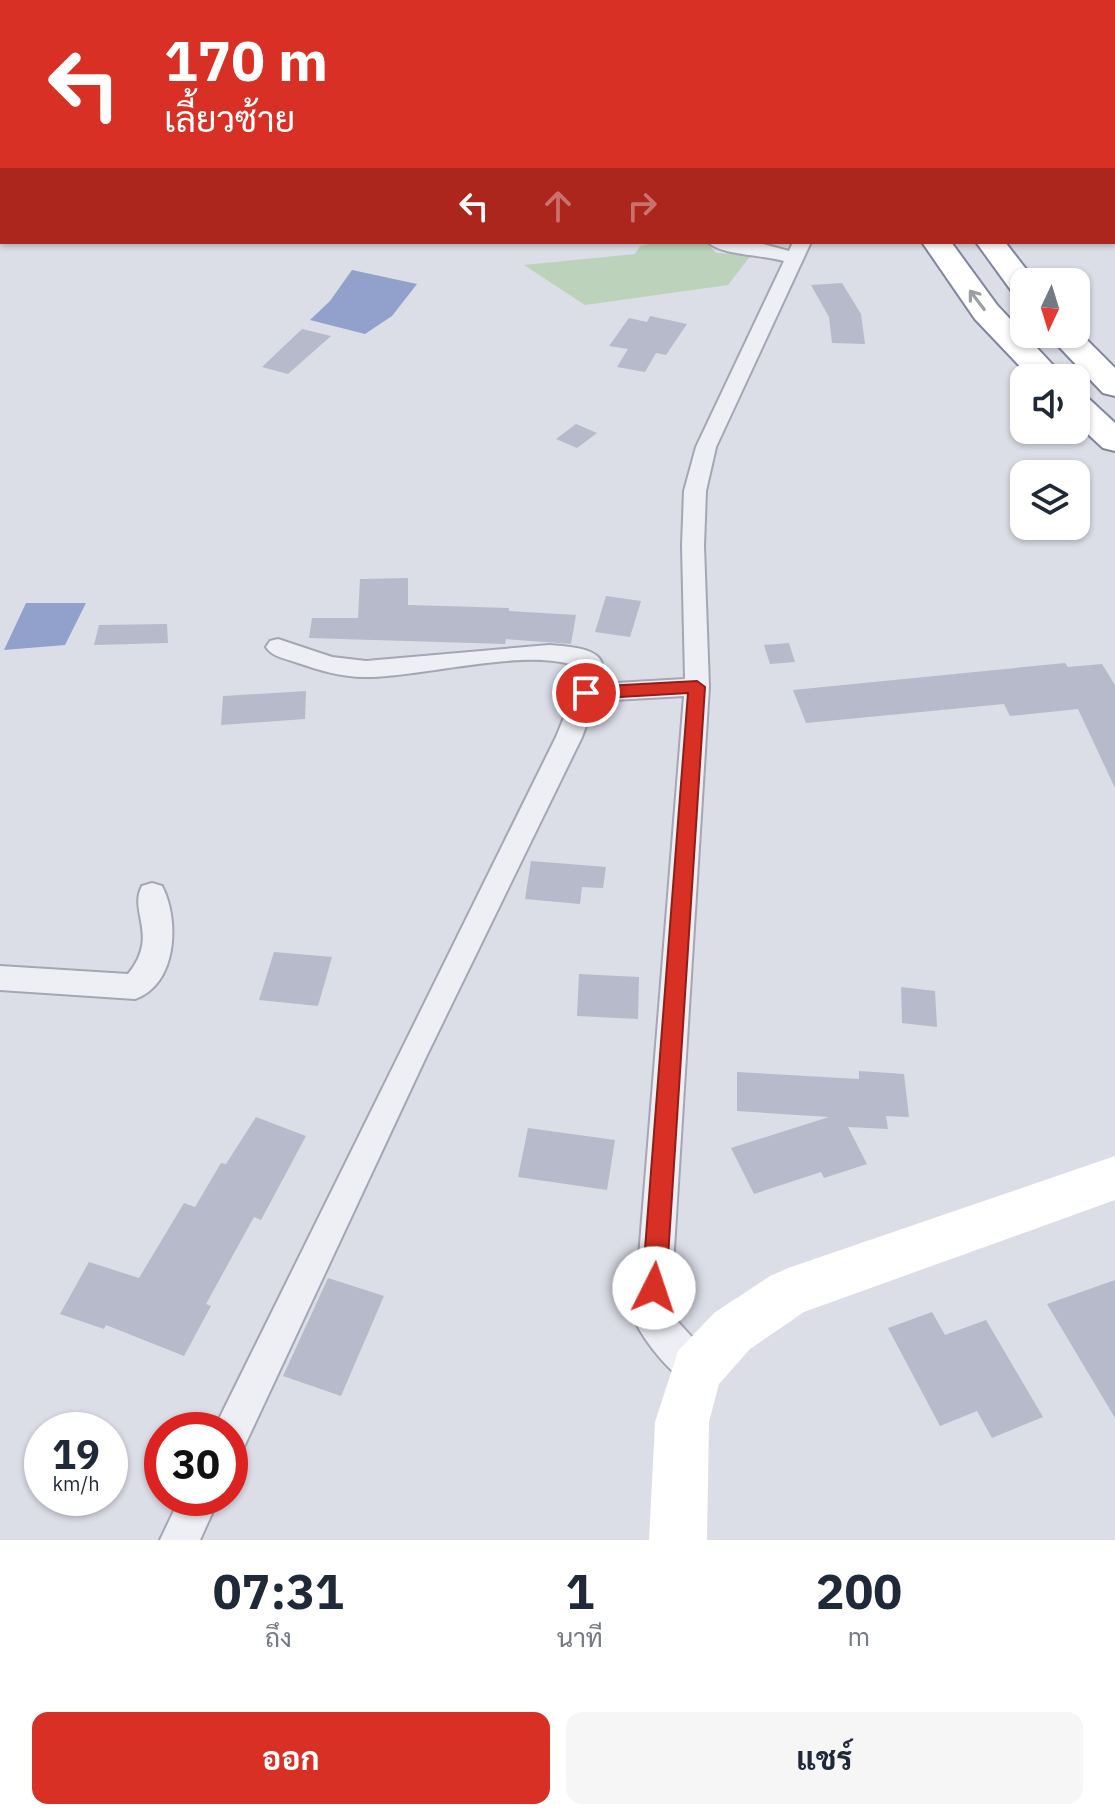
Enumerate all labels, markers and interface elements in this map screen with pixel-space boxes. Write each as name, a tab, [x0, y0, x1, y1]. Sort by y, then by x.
text: 170 m	[164, 24, 328, 96]
icon: left	[32, 32, 136, 136]
text: เลี้ยวซ้าย	[164, 95, 295, 142]
icon: left	[452, 184, 496, 228]
icon: ahead	[536, 184, 580, 228]
icon: right	[620, 184, 664, 228]
north arrow	[1010, 268, 1090, 348]
map controls	[1010, 268, 1090, 540]
one-way arrow	[969, 290, 986, 311]
button: sound	[1010, 364, 1090, 444]
button: layers	[1010, 460, 1090, 540]
pin	[552, 659, 620, 727]
icon: arrive	[564, 671, 608, 715]
position arrow	[612, 1246, 696, 1330]
speed limit sign: 30	[144, 1412, 248, 1516]
text: 19	[52, 1428, 100, 1480]
text: km/h	[52, 1470, 100, 1497]
text: 07:31	[213, 1560, 344, 1622]
text: 1	[565, 1560, 594, 1622]
text: 200	[816, 1560, 902, 1622]
text: m	[848, 1619, 870, 1653]
text: ถึง	[265, 1620, 292, 1654]
text: นาที	[557, 1620, 603, 1654]
button: ออก	[32, 1712, 550, 1804]
button: แชร์	[566, 1712, 1083, 1804]

